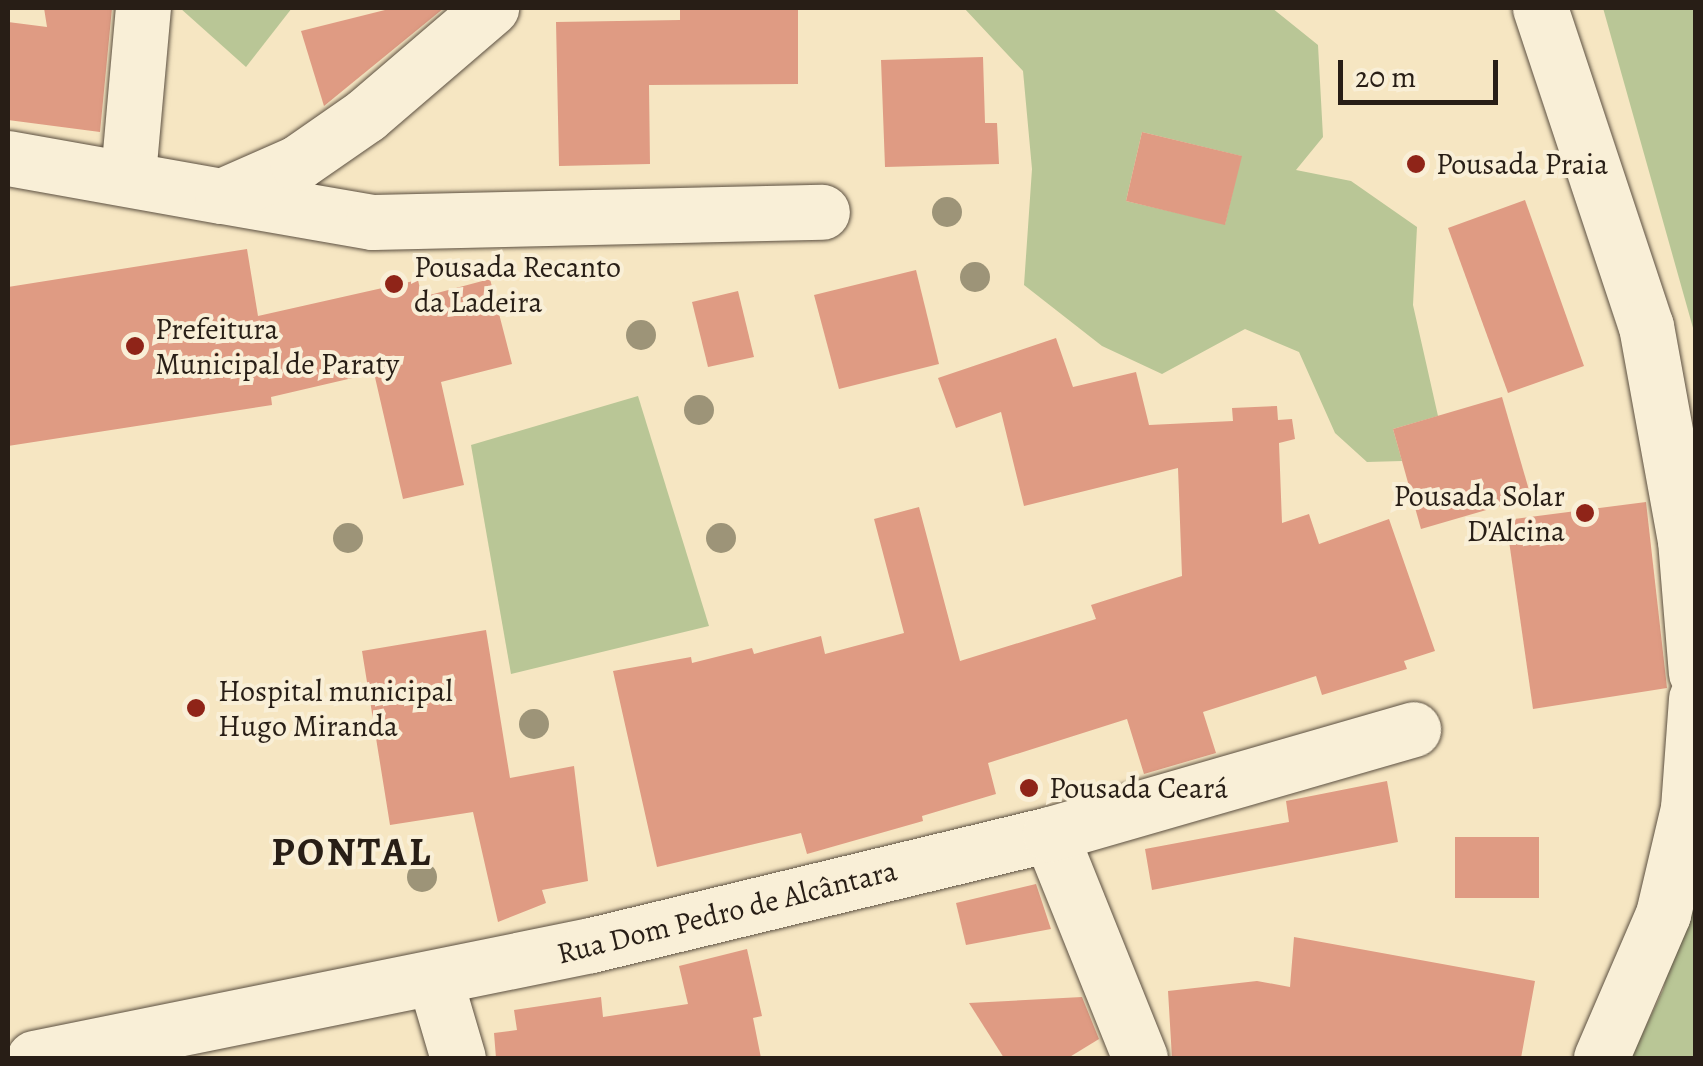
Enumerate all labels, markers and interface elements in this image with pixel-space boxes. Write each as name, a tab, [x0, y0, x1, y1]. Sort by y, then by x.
scale bar	[1343, 40, 1503, 102]
text: 20 m	[1355, 57, 1416, 97]
place label: Pousada Praia	[1436, 146, 1608, 182]
marker: Pousada Praia	[1405, 153, 1427, 175]
place label: Pousada Recanto da Ladeira	[414, 249, 621, 320]
marker: Pousada Recanto da Ladeira	[383, 273, 405, 295]
place label: Prefeitura Municipal de Paraty	[155, 311, 399, 382]
marker: Prefeitura Municipal de Paraty	[124, 335, 146, 357]
place label: Pousada Solar D'Alcina	[1394, 478, 1565, 548]
marker: Pousada Solar D'Alcina	[1574, 502, 1596, 524]
place label: Hospital municipal Hugo Miranda	[218, 673, 453, 744]
marker: Hospital municipal Hugo Miranda	[183, 695, 209, 721]
place label: Pousada Ceará	[1049, 770, 1228, 806]
marker: Pousada Ceará	[1018, 777, 1040, 799]
district label: PONTAL	[271, 828, 433, 876]
street label: Rua Dom Pedro de Alcântara	[553, 852, 901, 972]

